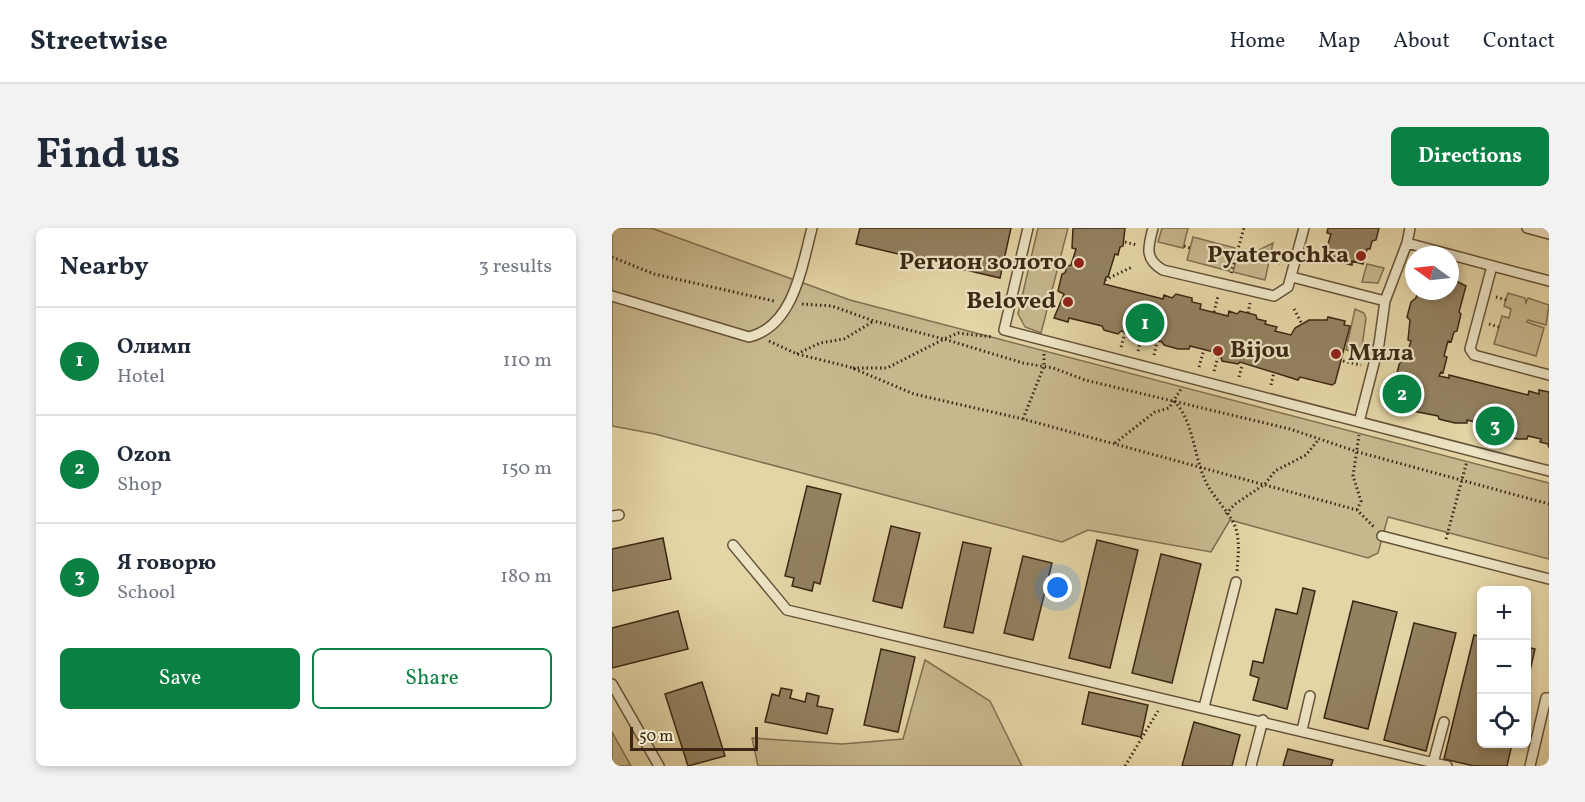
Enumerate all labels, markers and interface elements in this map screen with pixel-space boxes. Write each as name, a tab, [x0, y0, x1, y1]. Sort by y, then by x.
text: Streetwise	[30, 22, 168, 61]
text: Home	[1230, 27, 1285, 56]
text: Map	[1318, 27, 1360, 56]
text: About	[1393, 27, 1450, 56]
text: Contact	[1483, 27, 1555, 56]
text: Find us	[36, 127, 180, 186]
button: Directions	[1391, 127, 1549, 186]
place label: Pyaterochka	[1207, 239, 1349, 273]
place label: Регион золото	[899, 246, 1067, 280]
north arrow	[1405, 246, 1459, 300]
text: Nearby	[60, 249, 149, 285]
marker: Pyaterochka	[1354, 249, 1368, 263]
text: 3 results	[478, 253, 552, 281]
marker: Регион золото	[1072, 256, 1086, 270]
place label: Beloved	[966, 285, 1056, 319]
marker: Beloved	[1061, 295, 1075, 309]
pin: 1	[1126, 300, 1164, 346]
text: Олимп	[117, 332, 191, 363]
place label: Bijou	[1230, 334, 1290, 368]
place label: Мила	[1348, 337, 1414, 371]
marker: Bijou	[1211, 344, 1225, 358]
text: 1	[75, 347, 84, 375]
text: 110 m	[503, 347, 552, 375]
marker: Мила	[1329, 347, 1343, 361]
text: Hotel	[117, 363, 165, 391]
pin: 2	[1382, 372, 1422, 416]
pin: 3	[1476, 404, 1514, 448]
text: Ozon	[117, 440, 172, 471]
text: 2	[74, 455, 85, 483]
text: 150 m	[501, 455, 552, 483]
text: Shop	[117, 471, 162, 499]
text: Я говорю	[117, 548, 216, 579]
text: 3	[74, 563, 85, 591]
text: 180 m	[500, 563, 552, 591]
your location	[1043, 573, 1072, 602]
text: School	[117, 579, 175, 607]
map controls	[1477, 586, 1531, 748]
button: +	[1477, 586, 1531, 640]
button: −	[1477, 640, 1531, 694]
button: Save	[60, 648, 300, 709]
button: Share	[312, 648, 552, 709]
button: locate	[1477, 694, 1531, 748]
scale bar	[630, 724, 758, 752]
text: 50 m	[639, 726, 673, 748]

